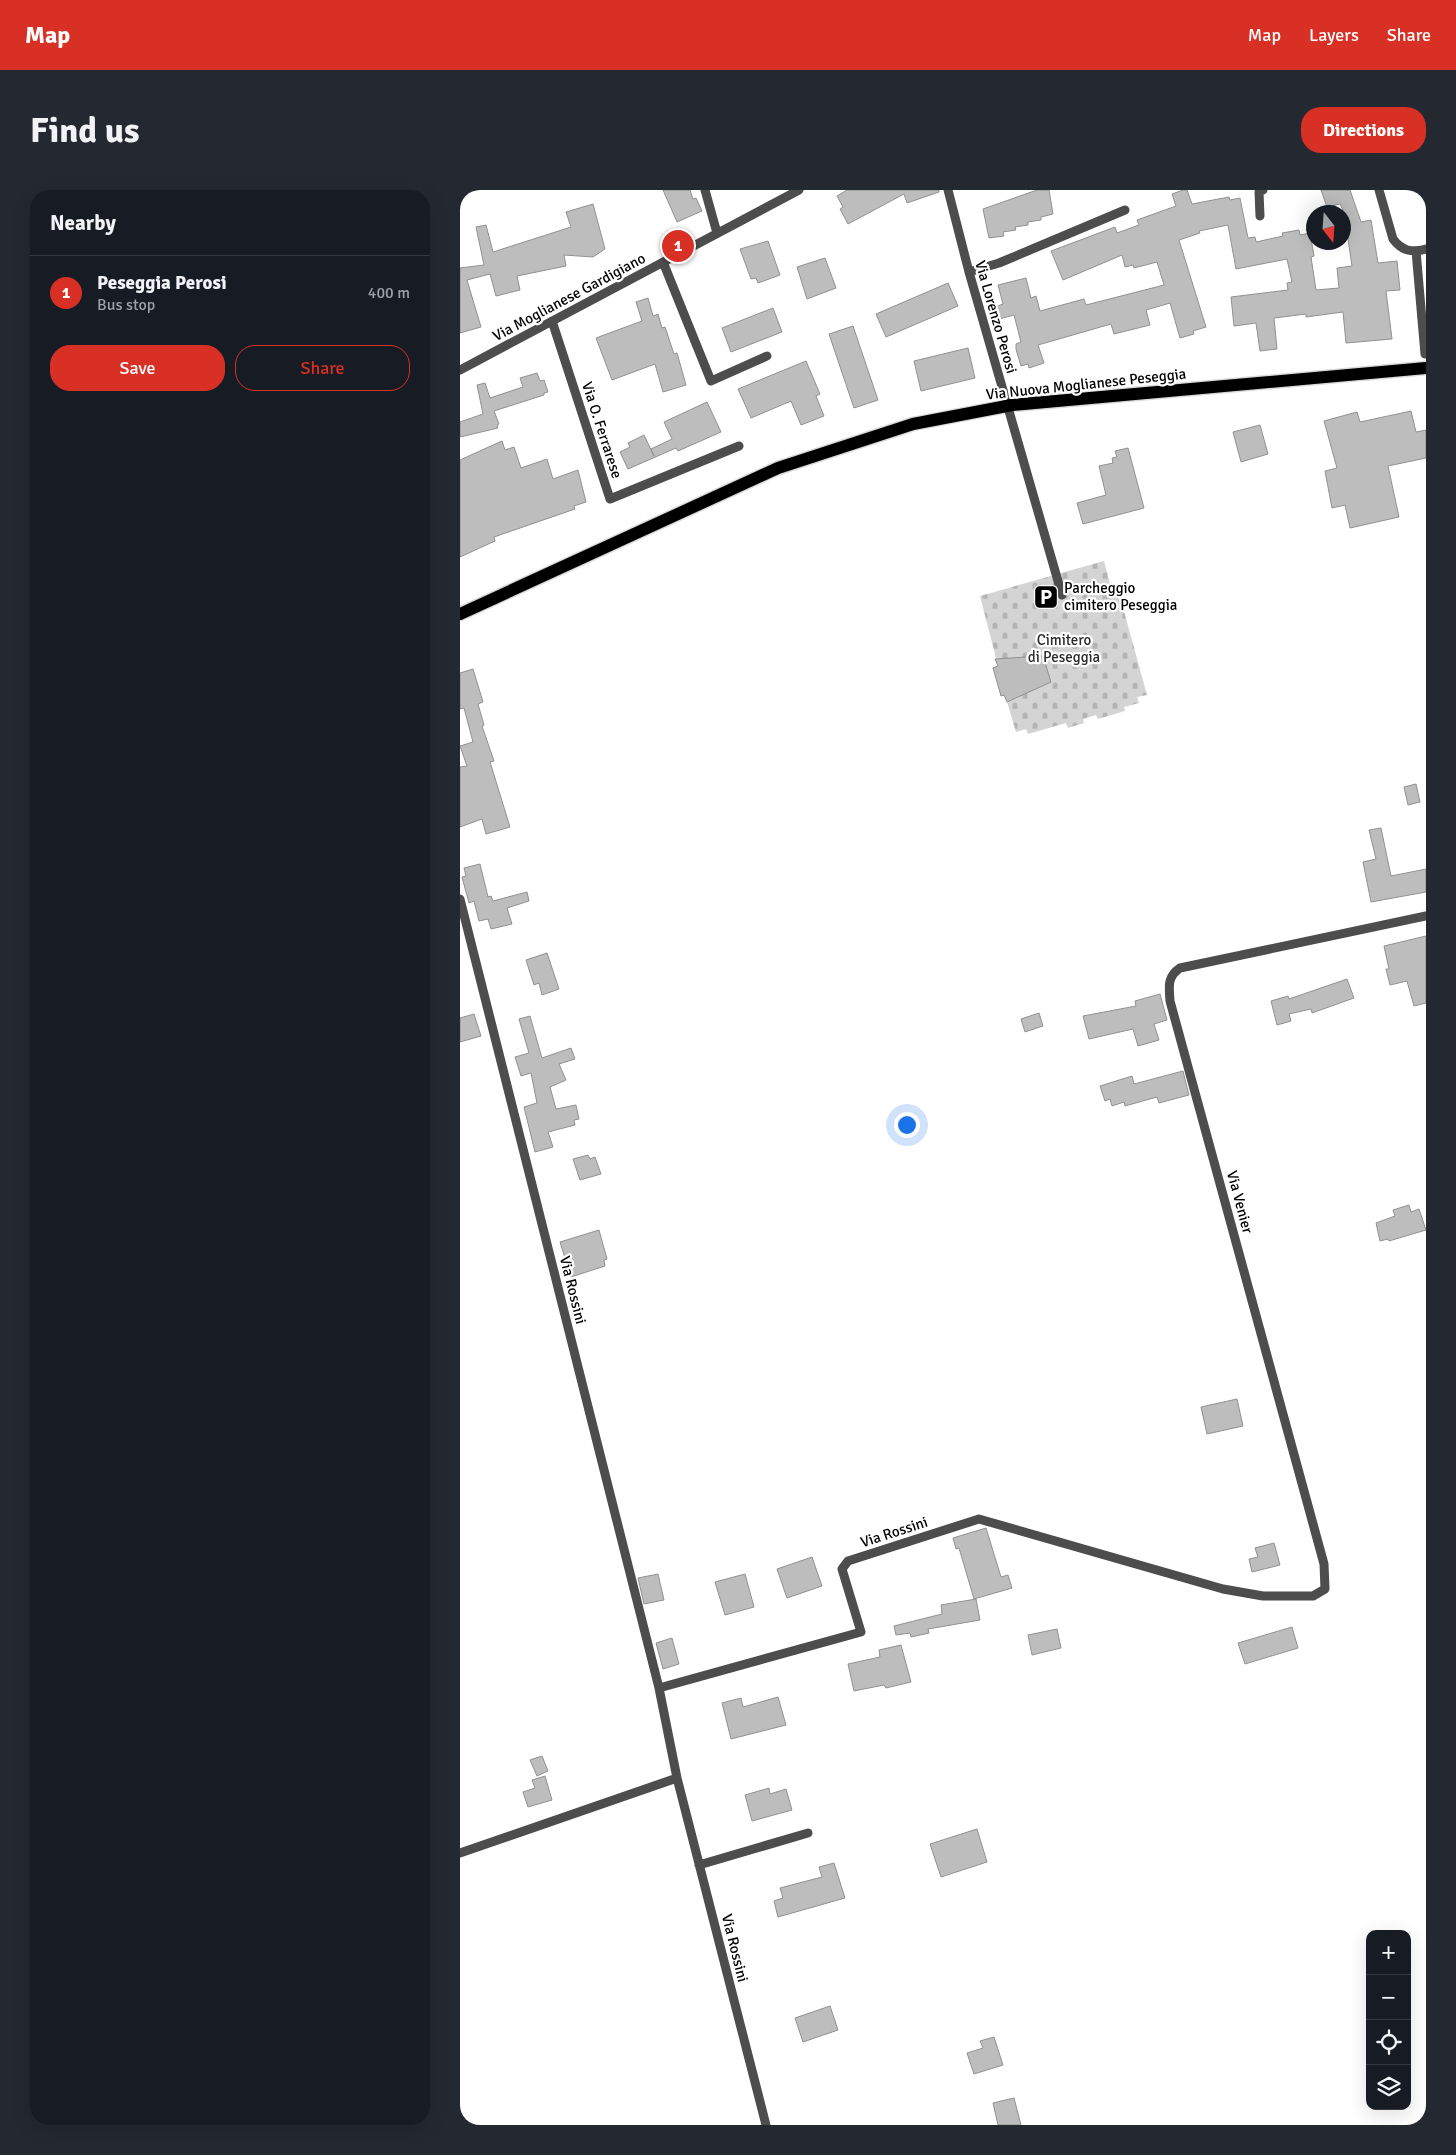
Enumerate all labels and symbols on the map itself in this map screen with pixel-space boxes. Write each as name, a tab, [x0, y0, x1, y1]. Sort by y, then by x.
north arrow	[1306, 205, 1351, 250]
pin: 1	[662, 227, 694, 265]
street label: Via Moglianese Gardigiano	[489, 249, 649, 345]
street label: Via Lorenzo Perosi	[971, 258, 1021, 376]
street label: Via Nuova Moglianese Peseggia	[985, 365, 1187, 403]
street label: Via O. Ferrarese	[578, 379, 626, 481]
place label: Parcheggio cimitero Peseggia	[1064, 579, 1177, 614]
parking icon: Parcheggio cimitero Peseggia	[1033, 584, 1059, 610]
park label: Cimitero di Peseggia	[1028, 631, 1100, 666]
your location	[894, 1112, 920, 1138]
street label: Via Venier	[1223, 1169, 1257, 1236]
street label: Via Rossini	[556, 1254, 590, 1326]
street label: Via Rossini	[858, 1513, 930, 1551]
street label: Via Rossini	[718, 1912, 752, 1984]

